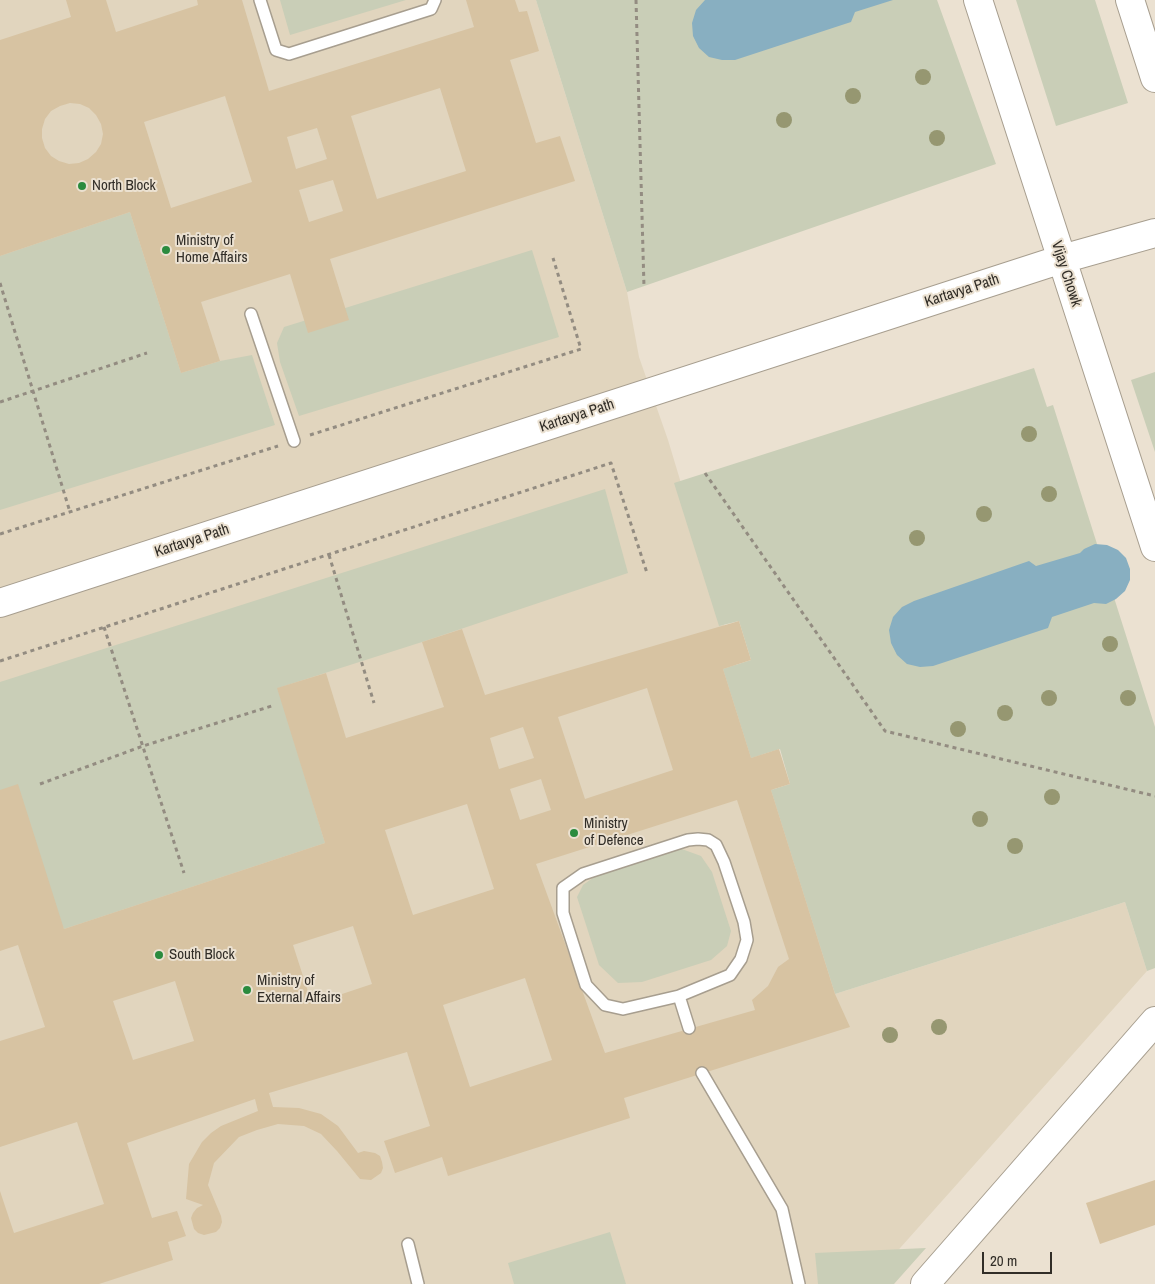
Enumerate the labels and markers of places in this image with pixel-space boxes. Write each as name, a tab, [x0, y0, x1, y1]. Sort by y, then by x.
place label: North Block	[92, 177, 156, 195]
marker: North Block	[76, 180, 88, 192]
place label: Ministry of Home Affairs	[176, 232, 248, 267]
marker: Ministry of Home Affairs	[160, 244, 172, 256]
place label: Ministry of Defence	[584, 815, 643, 850]
marker: Ministry of Defence	[568, 827, 580, 839]
place label: South Block	[169, 946, 235, 964]
marker: South Block	[153, 949, 165, 961]
place label: Ministry of External Affairs	[257, 972, 341, 1007]
marker: Ministry of External Affairs	[241, 984, 253, 996]

